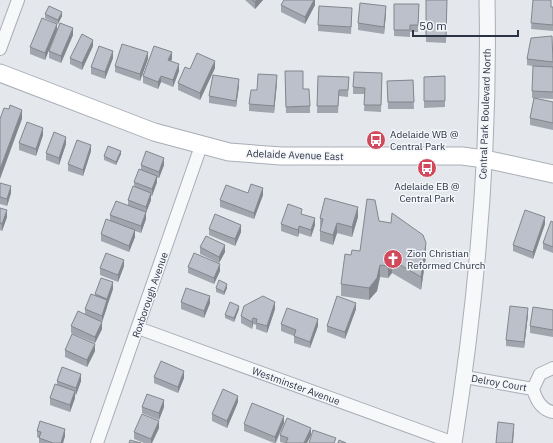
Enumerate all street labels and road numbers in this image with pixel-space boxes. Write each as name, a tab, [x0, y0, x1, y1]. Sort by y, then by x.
street label: Central Park Boulevard North	[476, 48, 494, 180]
street label: Adelaide Avenue East	[246, 147, 344, 163]
street label: Roxborough Avenue	[129, 250, 171, 340]
street label: Westminster Avenue	[250, 364, 342, 408]
street label: Delroy Court	[470, 372, 528, 394]

